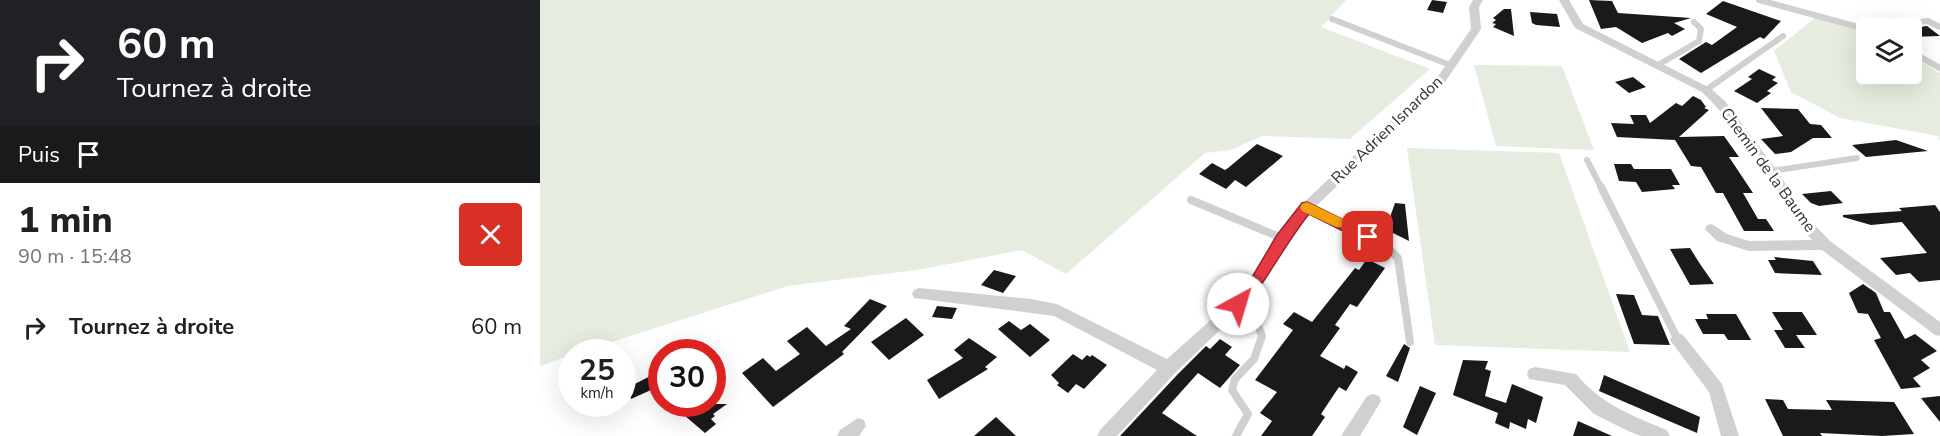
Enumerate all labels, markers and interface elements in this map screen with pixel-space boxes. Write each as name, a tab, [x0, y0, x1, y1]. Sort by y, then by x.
text: 60 m	[117, 16, 216, 73]
map controls	[1856, 18, 1922, 84]
button: layers	[1856, 18, 1922, 84]
icon: right	[18, 24, 96, 102]
text: Tournez à droite	[117, 70, 312, 107]
street label: Rue Adrien Isnardon	[1327, 71, 1447, 189]
street label: Chemin de la Baume	[1715, 103, 1821, 237]
icon: arrive	[72, 138, 105, 171]
text: Puis	[18, 140, 60, 170]
text: 1 min	[18, 196, 113, 245]
button: close	[459, 203, 522, 266]
pin	[1342, 211, 1393, 262]
icon: arrive	[1351, 220, 1384, 253]
text: 90 m · 15:48	[18, 243, 132, 270]
position arrow	[1206, 272, 1270, 336]
icon: right	[18, 311, 51, 344]
text: Tournez à droite	[69, 312, 234, 342]
text: 60 m	[471, 312, 522, 342]
speed limit sign: 30	[648, 339, 726, 417]
text: 25	[579, 350, 615, 391]
text: km/h	[580, 383, 614, 403]

